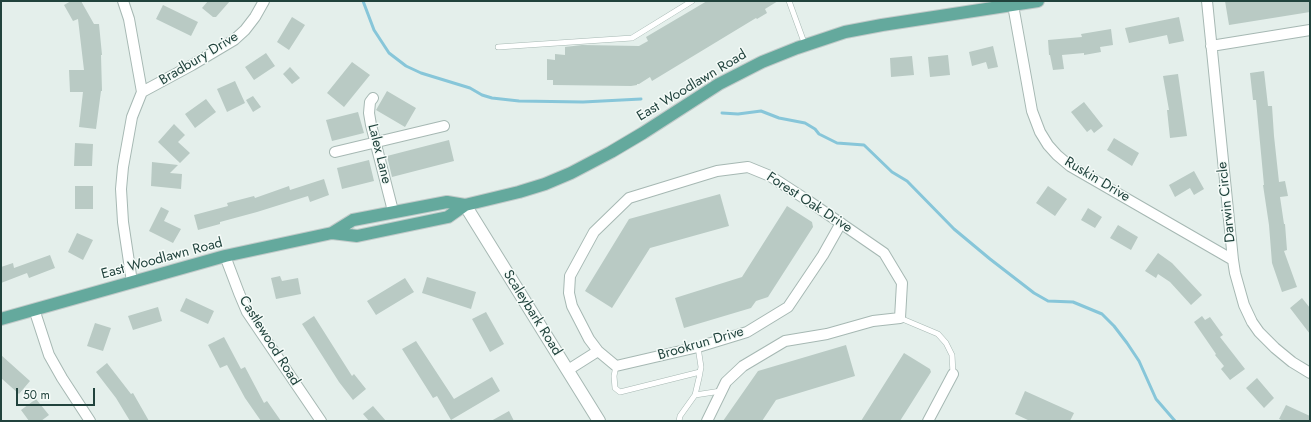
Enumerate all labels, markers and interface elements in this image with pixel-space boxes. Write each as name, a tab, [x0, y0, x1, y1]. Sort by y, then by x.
street label: Bradbury Drive	[156, 29, 242, 89]
street label: East Woodlawn Road	[634, 47, 750, 125]
street label: Lalex Lane	[363, 122, 395, 186]
street label: Ruskin Drive	[1061, 154, 1133, 206]
street label: Darwin Circle	[1214, 161, 1240, 243]
street label: Forest Oak Drive	[763, 169, 855, 237]
street label: East Woodlawn Road	[100, 235, 224, 283]
street label: Scaleybark Road	[499, 267, 565, 359]
street label: Castlewood Road	[235, 293, 303, 389]
street label: Brookrun Drive	[656, 324, 746, 364]
scale bar	[18, 380, 97, 406]
text: 50 m	[23, 386, 50, 404]

